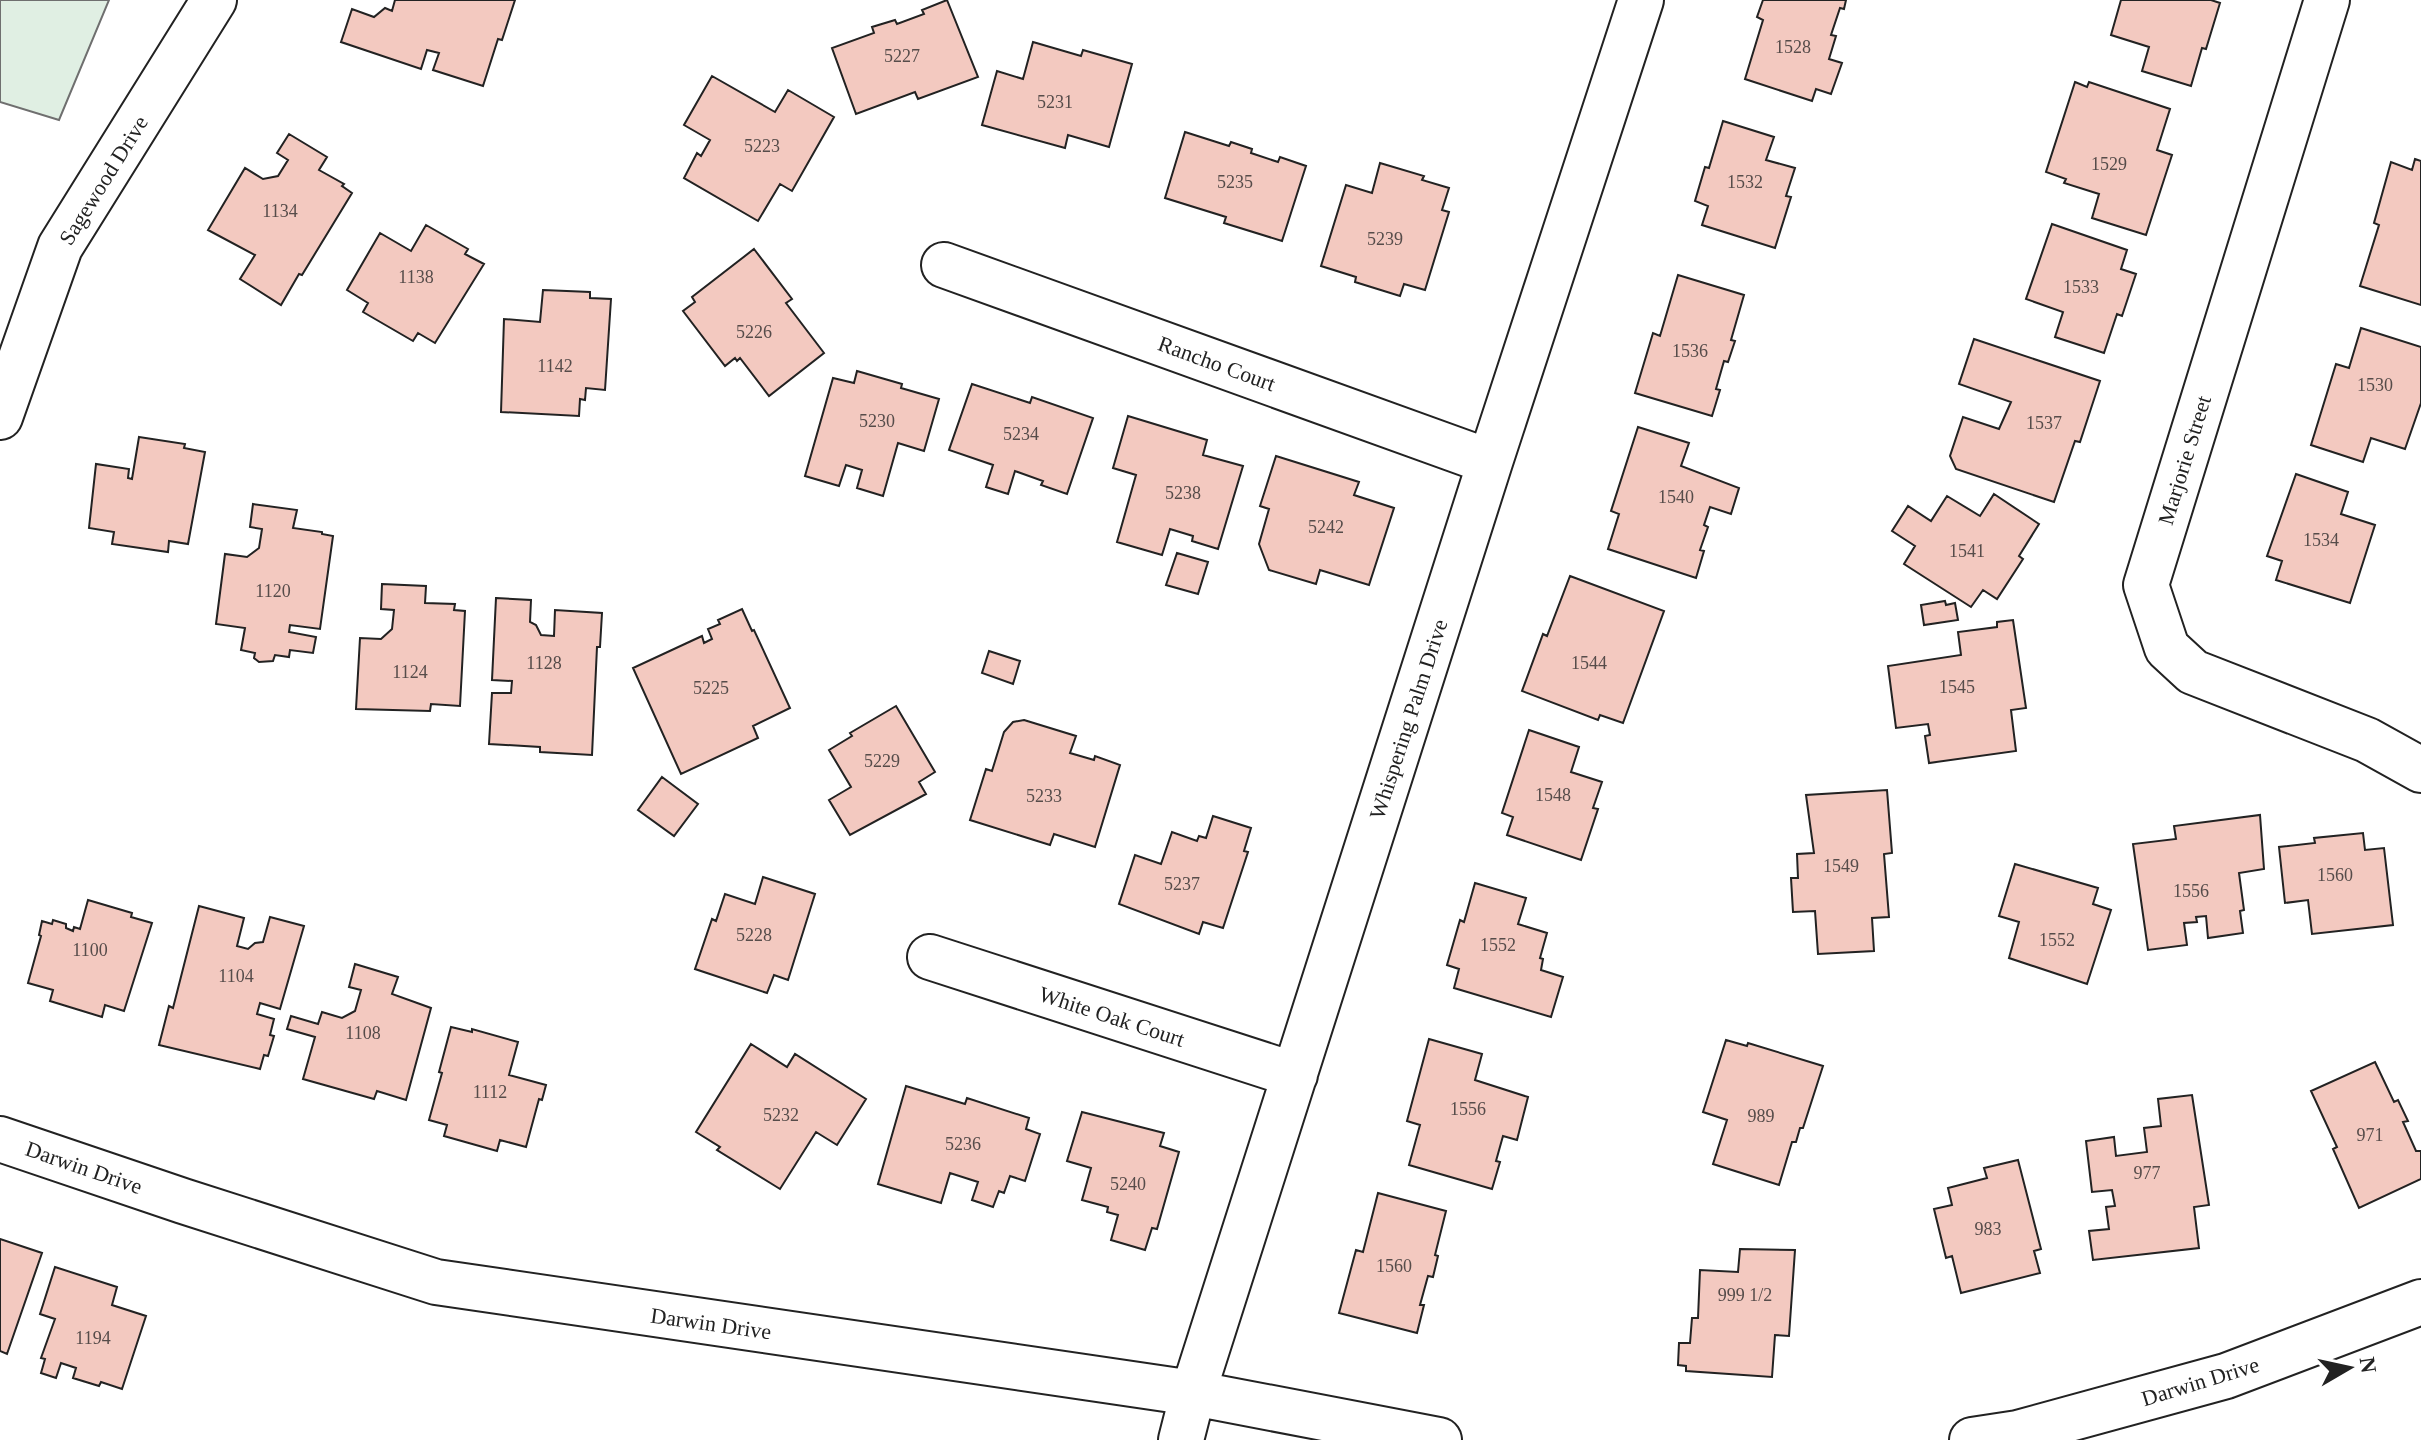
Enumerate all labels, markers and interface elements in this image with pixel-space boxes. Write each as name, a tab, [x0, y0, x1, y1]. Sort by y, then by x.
house number: 1528	[1775, 37, 1811, 57]
house number: 5227	[884, 46, 920, 66]
house number: 5231	[1037, 92, 1073, 112]
street label: Sagewood Drive	[54, 111, 153, 249]
house number: 5223	[744, 136, 780, 156]
house number: 1529	[2091, 154, 2127, 174]
house number: 5235	[1217, 172, 1253, 192]
house number: 1532	[1727, 172, 1763, 192]
house number: 1134	[262, 201, 298, 221]
house number: 5239	[1367, 229, 1403, 249]
house number: 1138	[398, 267, 434, 287]
house number: 1533	[2063, 277, 2099, 297]
house number: 5226	[736, 322, 772, 342]
street label: Rancho Court	[1155, 331, 1279, 396]
house number: 1536	[1672, 341, 1708, 361]
house number: 1142	[537, 356, 573, 376]
house number: 1530	[2357, 375, 2393, 395]
street label: Marjorie Street	[2153, 393, 2216, 528]
house number: 5230	[859, 411, 895, 431]
house number: 1537	[2026, 413, 2062, 433]
house number: 5234	[1003, 424, 1039, 444]
house number: 5238	[1165, 483, 1201, 503]
house number: 1540	[1658, 487, 1694, 507]
house number: 5242	[1308, 517, 1344, 537]
house number: 1534	[2303, 530, 2339, 550]
house number: 1541	[1949, 541, 1985, 561]
house number: 1120	[255, 581, 291, 601]
street label: Whispering Palm Drive	[1364, 616, 1453, 822]
house number: 1128	[526, 653, 562, 673]
house number: 1544	[1571, 653, 1607, 673]
house number: 1124	[392, 662, 428, 682]
house number: 1545	[1939, 677, 1975, 697]
house number: 5225	[693, 678, 729, 698]
house number: 5229	[864, 751, 900, 771]
house number: 1548	[1535, 785, 1571, 805]
house number: 5233	[1026, 786, 1062, 806]
house number: 1549	[1823, 856, 1859, 876]
house number: 1560	[2317, 865, 2353, 885]
house number: 5237	[1164, 874, 1200, 894]
house number: 1556	[2173, 881, 2209, 901]
house number: 5228	[736, 925, 772, 945]
house number: 1552	[2039, 930, 2075, 950]
house number: 1552	[1480, 935, 1516, 955]
house number: 1100	[72, 940, 108, 960]
house number: 1104	[218, 966, 254, 986]
street label: White Oak Court	[1036, 981, 1188, 1052]
house number: 1108	[345, 1023, 381, 1043]
house number: 1112	[473, 1082, 507, 1102]
house number: 1556	[1450, 1099, 1486, 1119]
house number: 5232	[763, 1105, 799, 1125]
house number: 989	[1748, 1106, 1775, 1126]
house number: 971	[2357, 1125, 2384, 1145]
house number: 5236	[945, 1134, 981, 1154]
street label: Darwin Drive	[22, 1136, 145, 1199]
house number: 977	[2134, 1163, 2161, 1183]
house number: 5240	[1110, 1174, 1146, 1194]
house number: 983	[1975, 1219, 2002, 1239]
house number: 1560	[1376, 1256, 1412, 1276]
house number: 999 1/2	[1718, 1285, 1772, 1305]
street label: Darwin Drive	[649, 1303, 773, 1344]
house number: 1194	[75, 1328, 111, 1348]
north arrow	[2309, 1328, 2389, 1408]
street label: Darwin Drive	[2138, 1352, 2262, 1411]
text: N	[2355, 1355, 2382, 1375]

